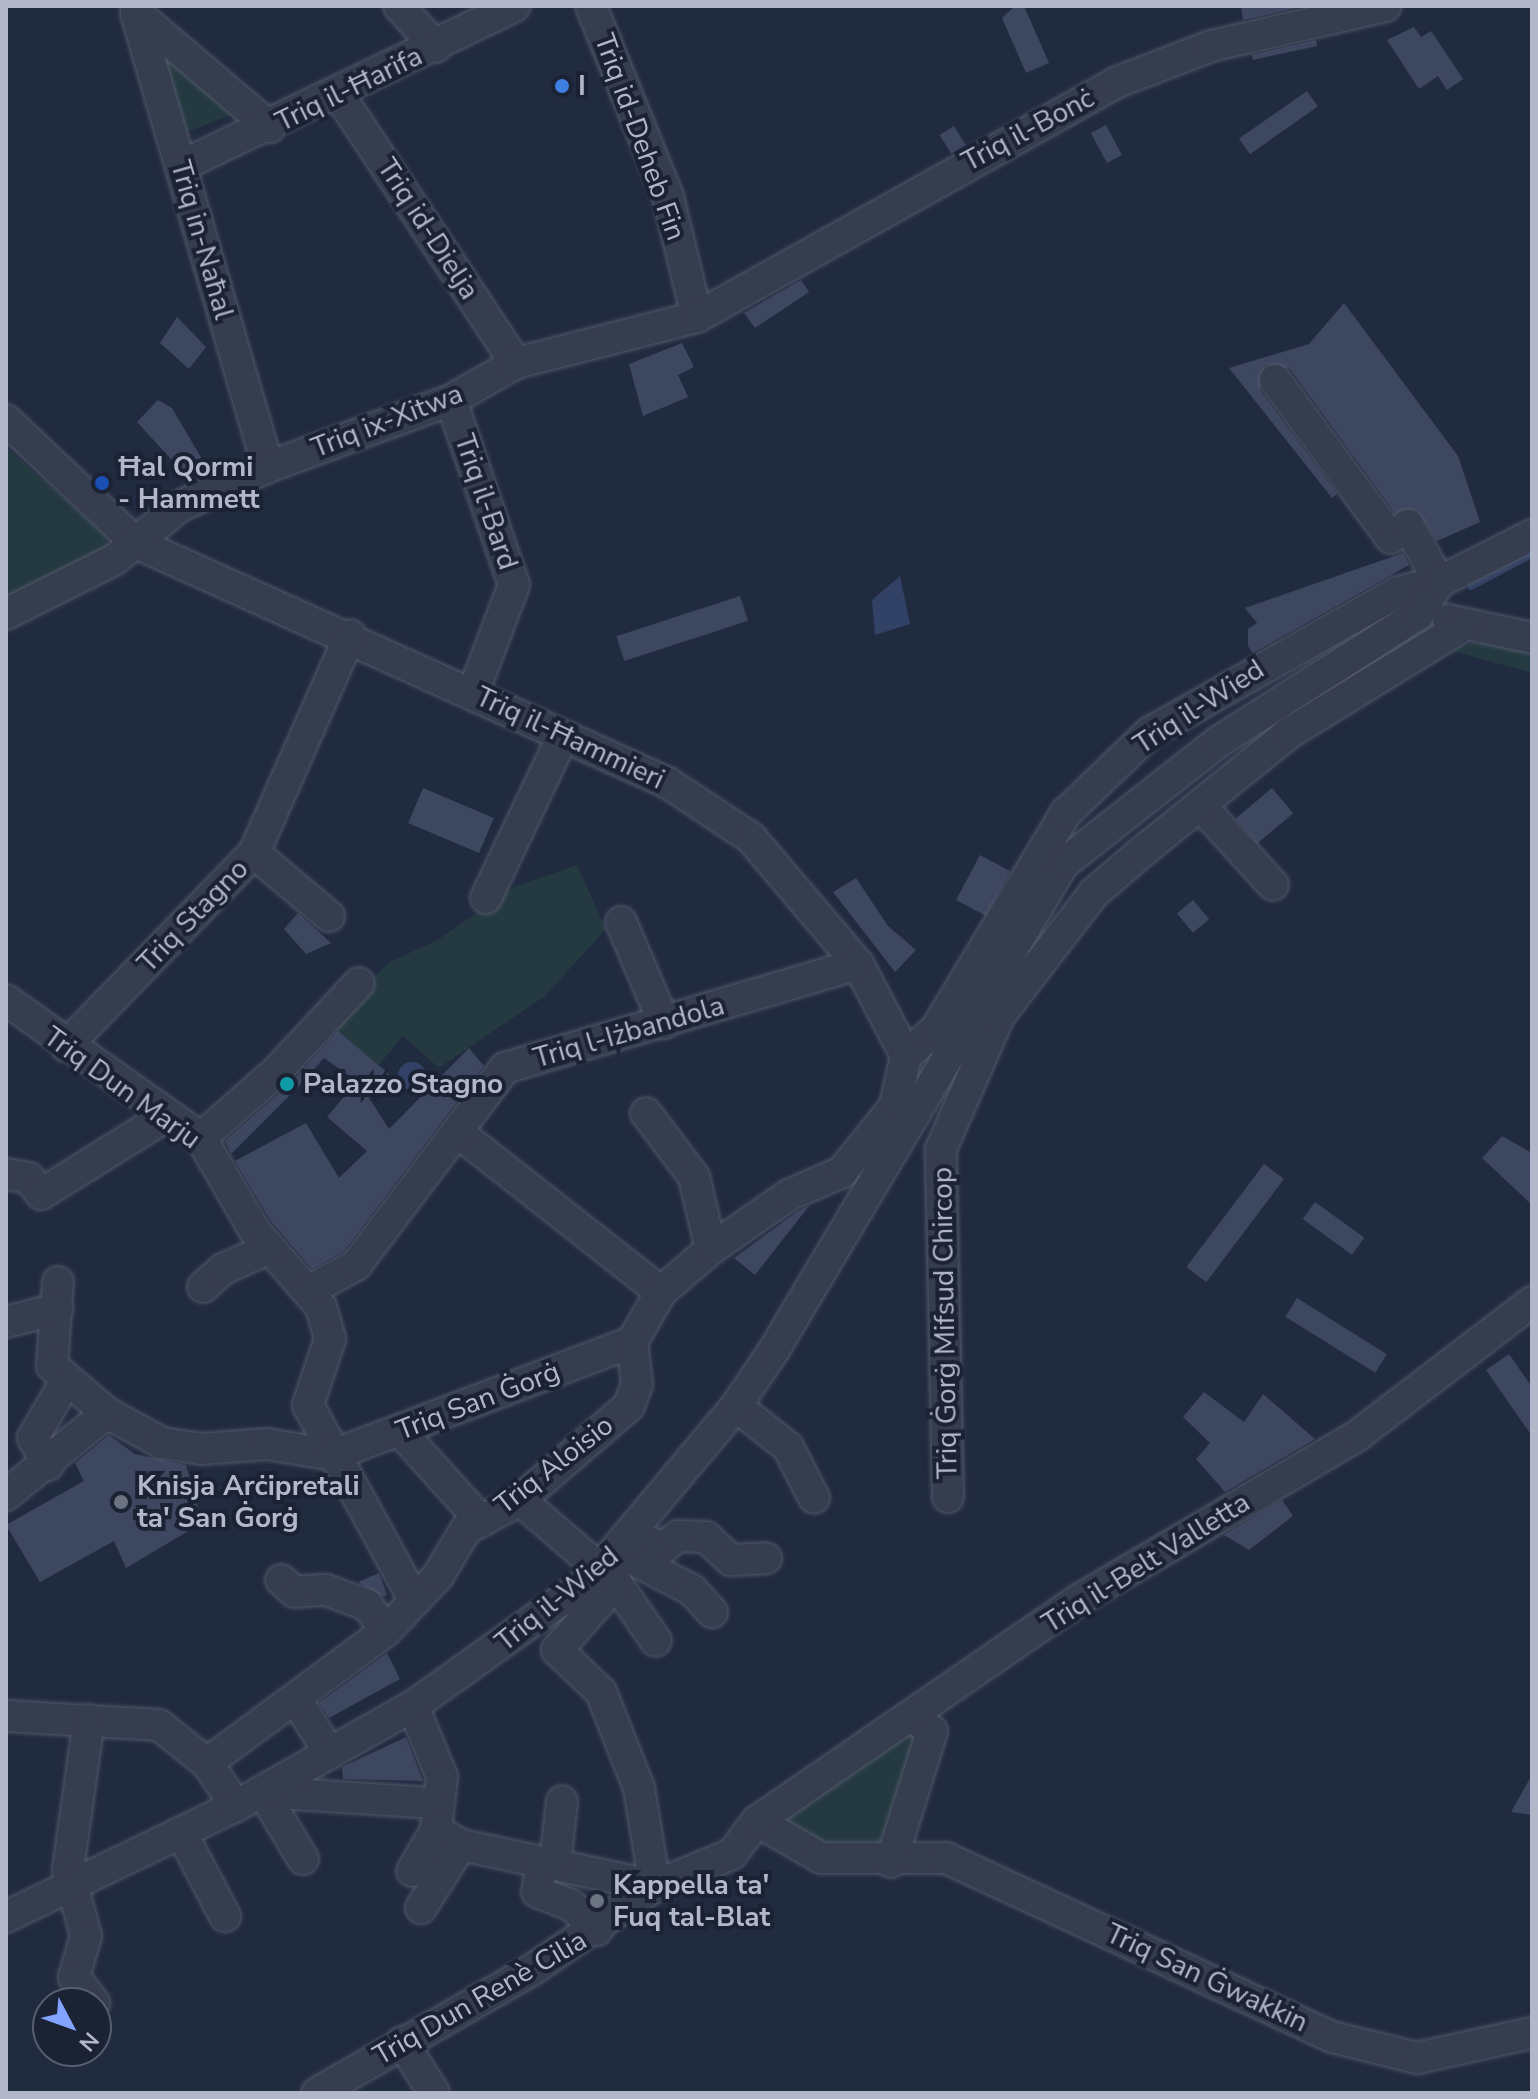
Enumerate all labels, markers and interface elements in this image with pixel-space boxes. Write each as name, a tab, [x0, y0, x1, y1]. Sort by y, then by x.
street label: Triq id-Deheb Fin	[587, 29, 693, 245]
street label: Triq il-Ħarifa	[270, 39, 428, 139]
place label: I	[578, 69, 586, 103]
marker: I	[553, 77, 571, 95]
street label: Triq il-Bonċ	[956, 81, 1100, 179]
street label: Triq id-Dielja	[370, 152, 486, 306]
street label: Triq in-Naħal	[163, 157, 241, 323]
street label: Triq ix-Xitwa	[307, 377, 467, 465]
street label: Triq il-Bard	[447, 430, 525, 574]
place label: Ħal Qormi - Hammett	[118, 450, 260, 516]
marker: Ħal Qormi - Hammett	[93, 474, 111, 492]
street label: Triq il-Wied	[1128, 652, 1270, 762]
street label: Triq il-Ħammieri	[470, 680, 670, 796]
street label: Triq Stagno	[131, 852, 255, 980]
street label: Triq l-Iżbandola	[530, 989, 728, 1075]
street label: Triq Dun Marju	[37, 1020, 207, 1156]
place label: Palazzo Stagno	[303, 1067, 503, 1101]
marker: Palazzo Stagno	[278, 1075, 296, 1093]
street label: Triq Ġorġ Mifsud Chircop	[925, 1167, 965, 1479]
street label: Triq San Ġorġ	[392, 1354, 564, 1448]
street label: Triq Aloisio	[488, 1408, 620, 1522]
place label: Knisja Arċipretali ta' San Ġorġ	[137, 1469, 360, 1535]
street label: Triq il-Belt Valletta	[1036, 1486, 1256, 1640]
marker: Knisja Arċipretali ta' San Ġorġ	[112, 1493, 130, 1511]
street label: Triq il-Wied	[489, 1539, 625, 1659]
place label: Kappella ta' Fuq tal-Blat	[613, 1868, 770, 1934]
marker: Kappella ta' Fuq tal-Blat	[588, 1892, 606, 1910]
street label: Triq San Ġwakkin	[1101, 1917, 1313, 2039]
street label: Triq Dun Renè Cilia	[367, 1923, 593, 2073]
north arrow	[32, 1987, 112, 2067]
text: N	[72, 2025, 105, 2057]

